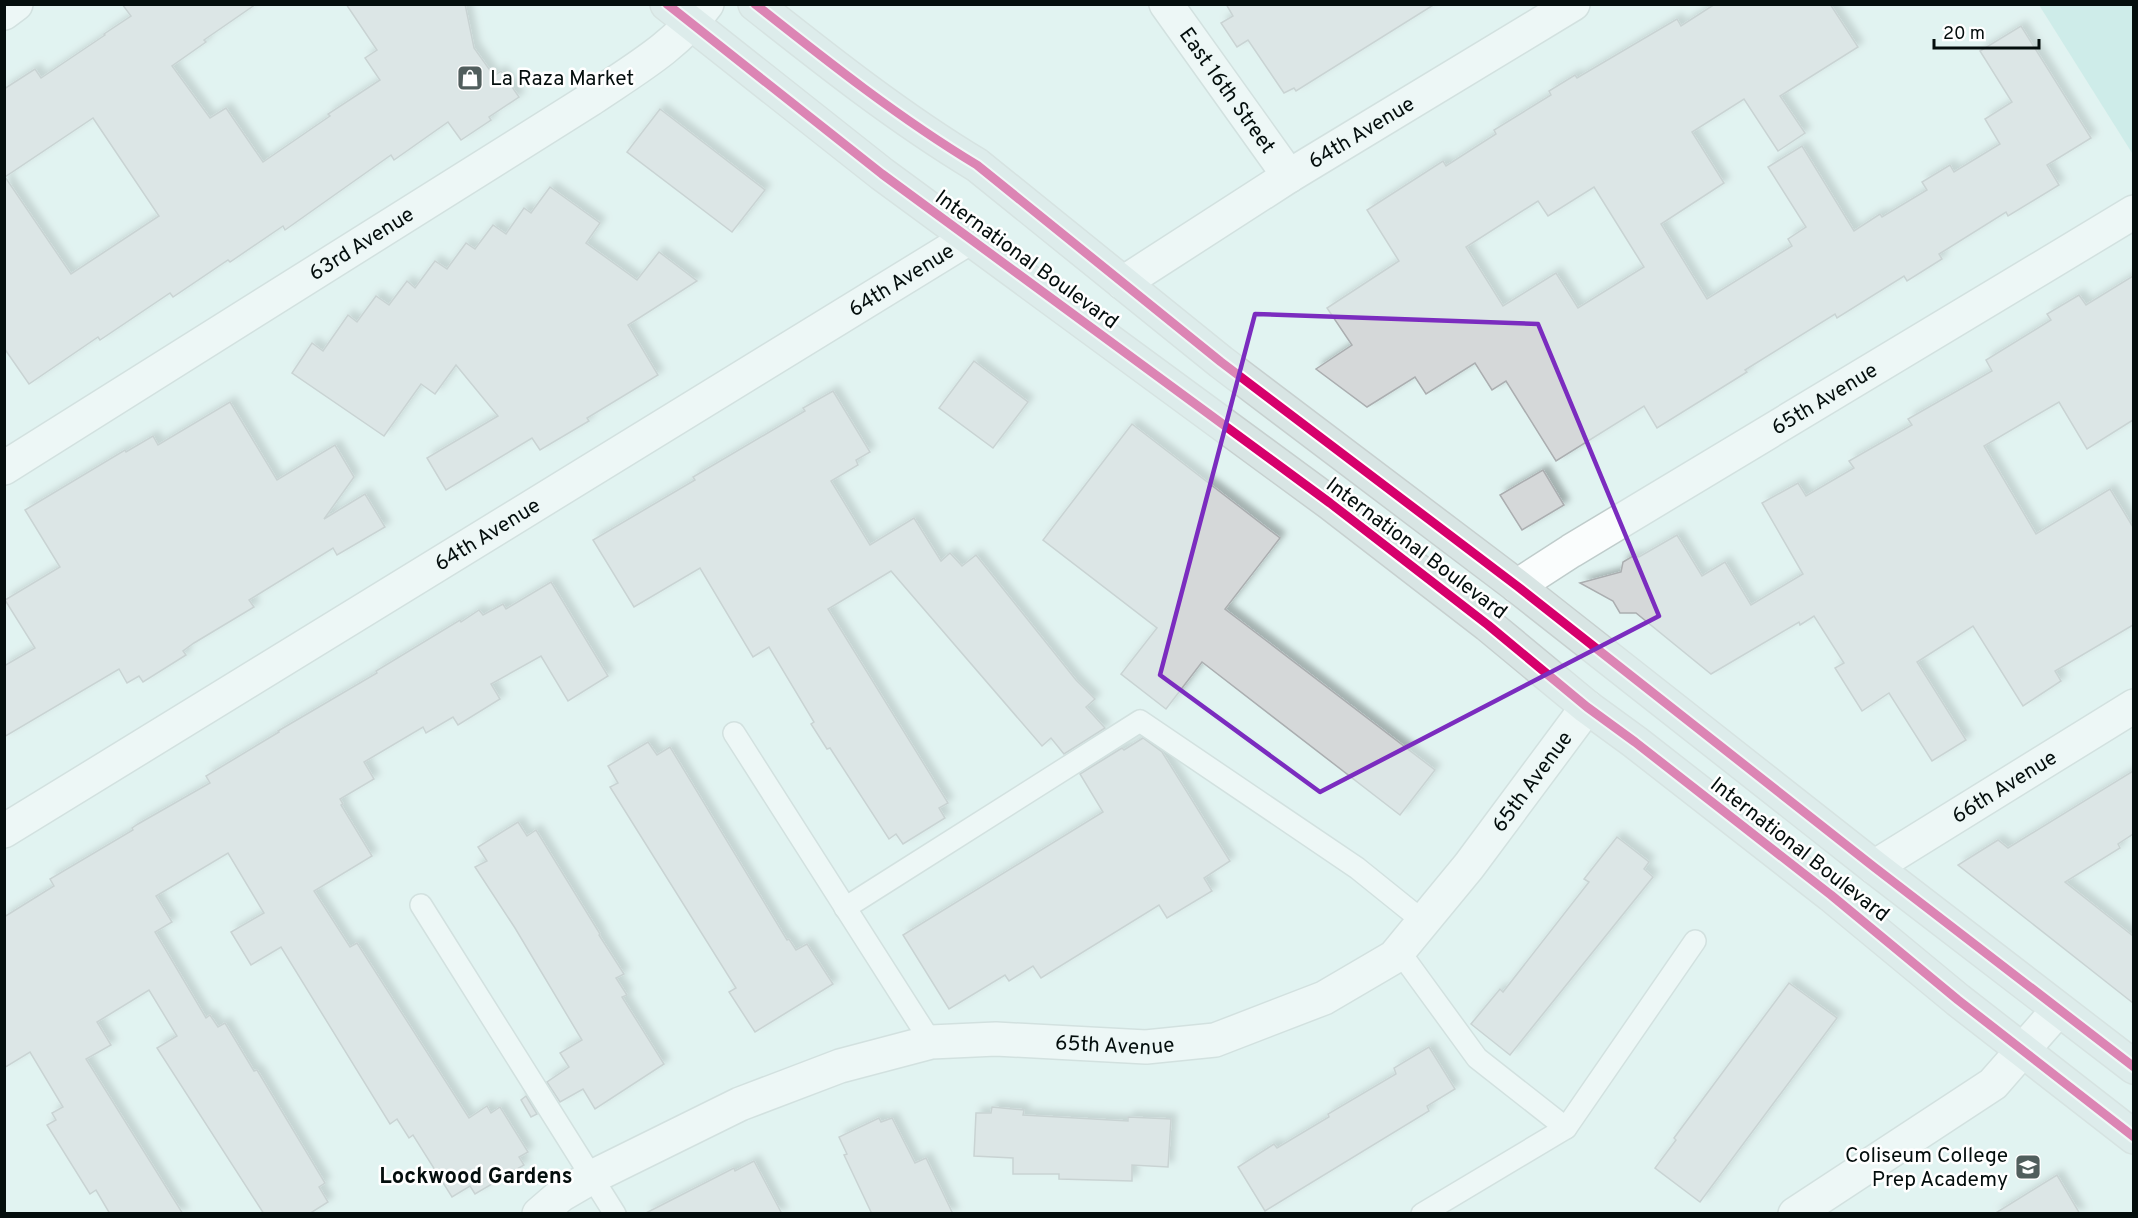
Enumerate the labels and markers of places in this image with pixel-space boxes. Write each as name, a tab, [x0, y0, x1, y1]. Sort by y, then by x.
shop icon: La Raza Market	[455, 63, 485, 93]
place label: La Raza Market	[490, 66, 634, 93]
place label: Coliseum College Prep Academy	[1845, 1143, 2008, 1194]
school or university icon: Coliseum College Prep Academy	[2013, 1152, 2043, 1182]

